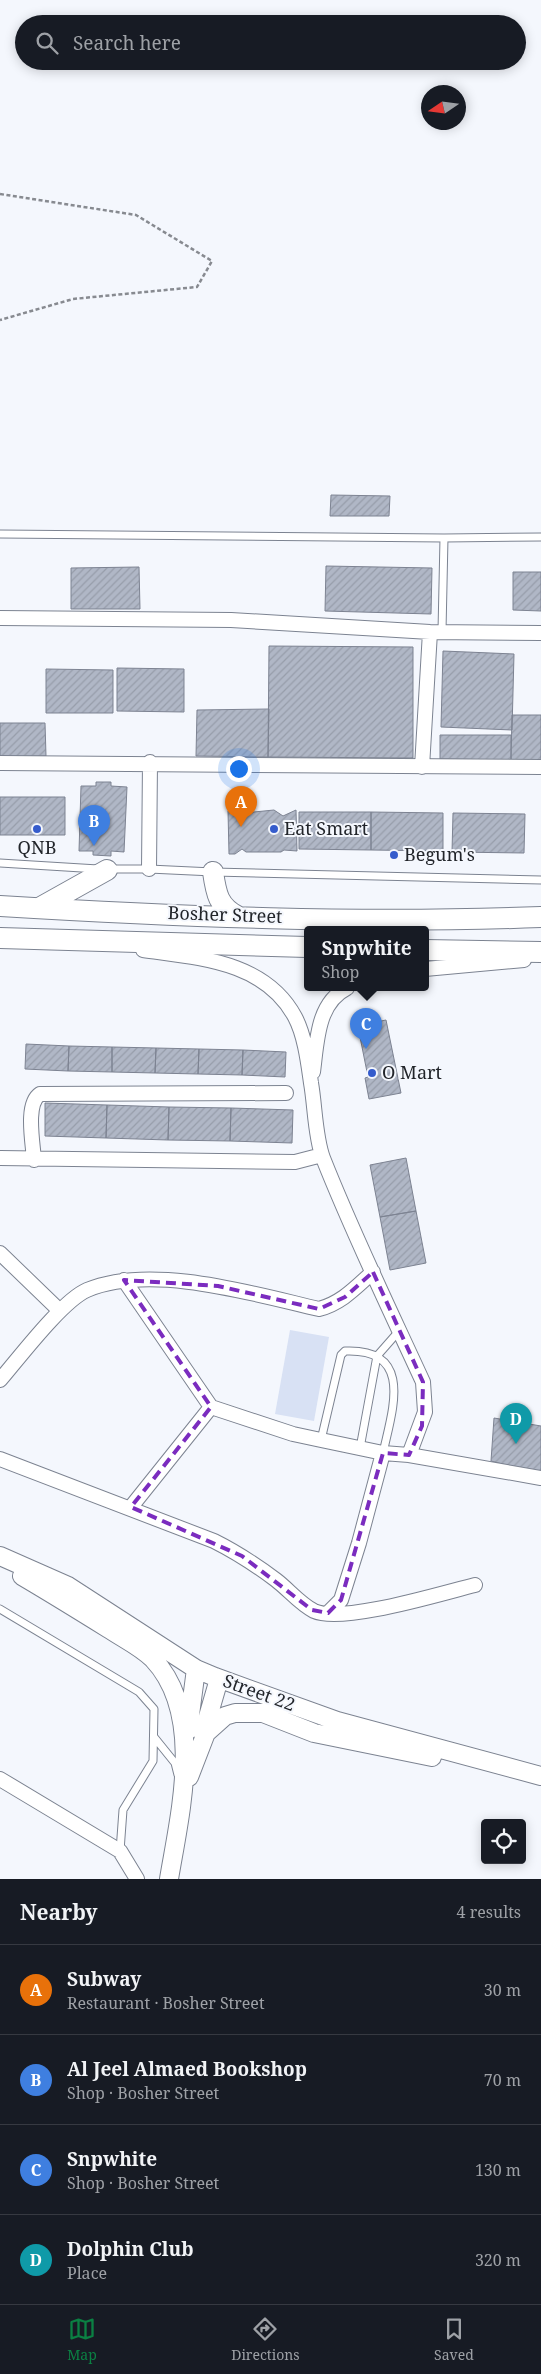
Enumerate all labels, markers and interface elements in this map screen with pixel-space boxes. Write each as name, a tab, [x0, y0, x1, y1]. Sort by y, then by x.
search box	[15, 15, 526, 70]
icon: search	[33, 29, 61, 57]
text: Search here	[73, 30, 181, 56]
north arrow	[421, 85, 466, 130]
your location	[226, 756, 252, 782]
pin: A	[225, 786, 257, 827]
pin: B	[78, 805, 110, 846]
place label: Eat Smart	[284, 816, 368, 840]
marker: QNB	[31, 823, 43, 835]
marker: Eat Smart	[268, 823, 280, 835]
place label: QNB	[18, 835, 56, 859]
place label: Begum's	[404, 842, 475, 866]
marker: Begum's	[388, 849, 400, 861]
street label: Bosher Street	[167, 900, 283, 928]
popup	[304, 926, 429, 991]
text: Snpwhite	[321, 935, 412, 961]
text: Shop	[321, 961, 359, 983]
pin: C	[350, 1008, 382, 1049]
place label: O Mart	[382, 1060, 442, 1084]
marker: O Mart	[366, 1067, 378, 1079]
pin: D	[500, 1403, 532, 1444]
street label: Street 22	[220, 1668, 299, 1716]
map controls	[481, 1819, 526, 1864]
button: locate	[481, 1819, 526, 1864]
text: Nearby	[20, 1898, 98, 1926]
text: 4 results	[457, 1901, 521, 1923]
text: Subway	[67, 1966, 141, 1992]
text: A	[30, 1979, 42, 2001]
text: 30 m	[484, 1979, 521, 2001]
text: Restaurant · Bosher Street	[67, 1992, 265, 2014]
text: Al Jeel Almaed Bookshop	[67, 2056, 307, 2082]
text: B	[31, 2069, 41, 2091]
text: 70 m	[484, 2069, 521, 2091]
text: Shop · Bosher Street	[67, 2082, 219, 2104]
text: Snpwhite	[67, 2146, 157, 2172]
text: C	[31, 2159, 41, 2181]
text: 130 m	[475, 2159, 521, 2181]
text: Shop · Bosher Street	[67, 2172, 219, 2194]
text: Dolphin Club	[67, 2236, 194, 2262]
text: D	[30, 2249, 42, 2271]
text: 320 m	[475, 2249, 521, 2271]
text: Place	[67, 2262, 107, 2284]
tab: Map	[67, 2315, 97, 2364]
tab: Directions	[231, 2315, 300, 2364]
tab: Saved	[434, 2315, 474, 2364]

